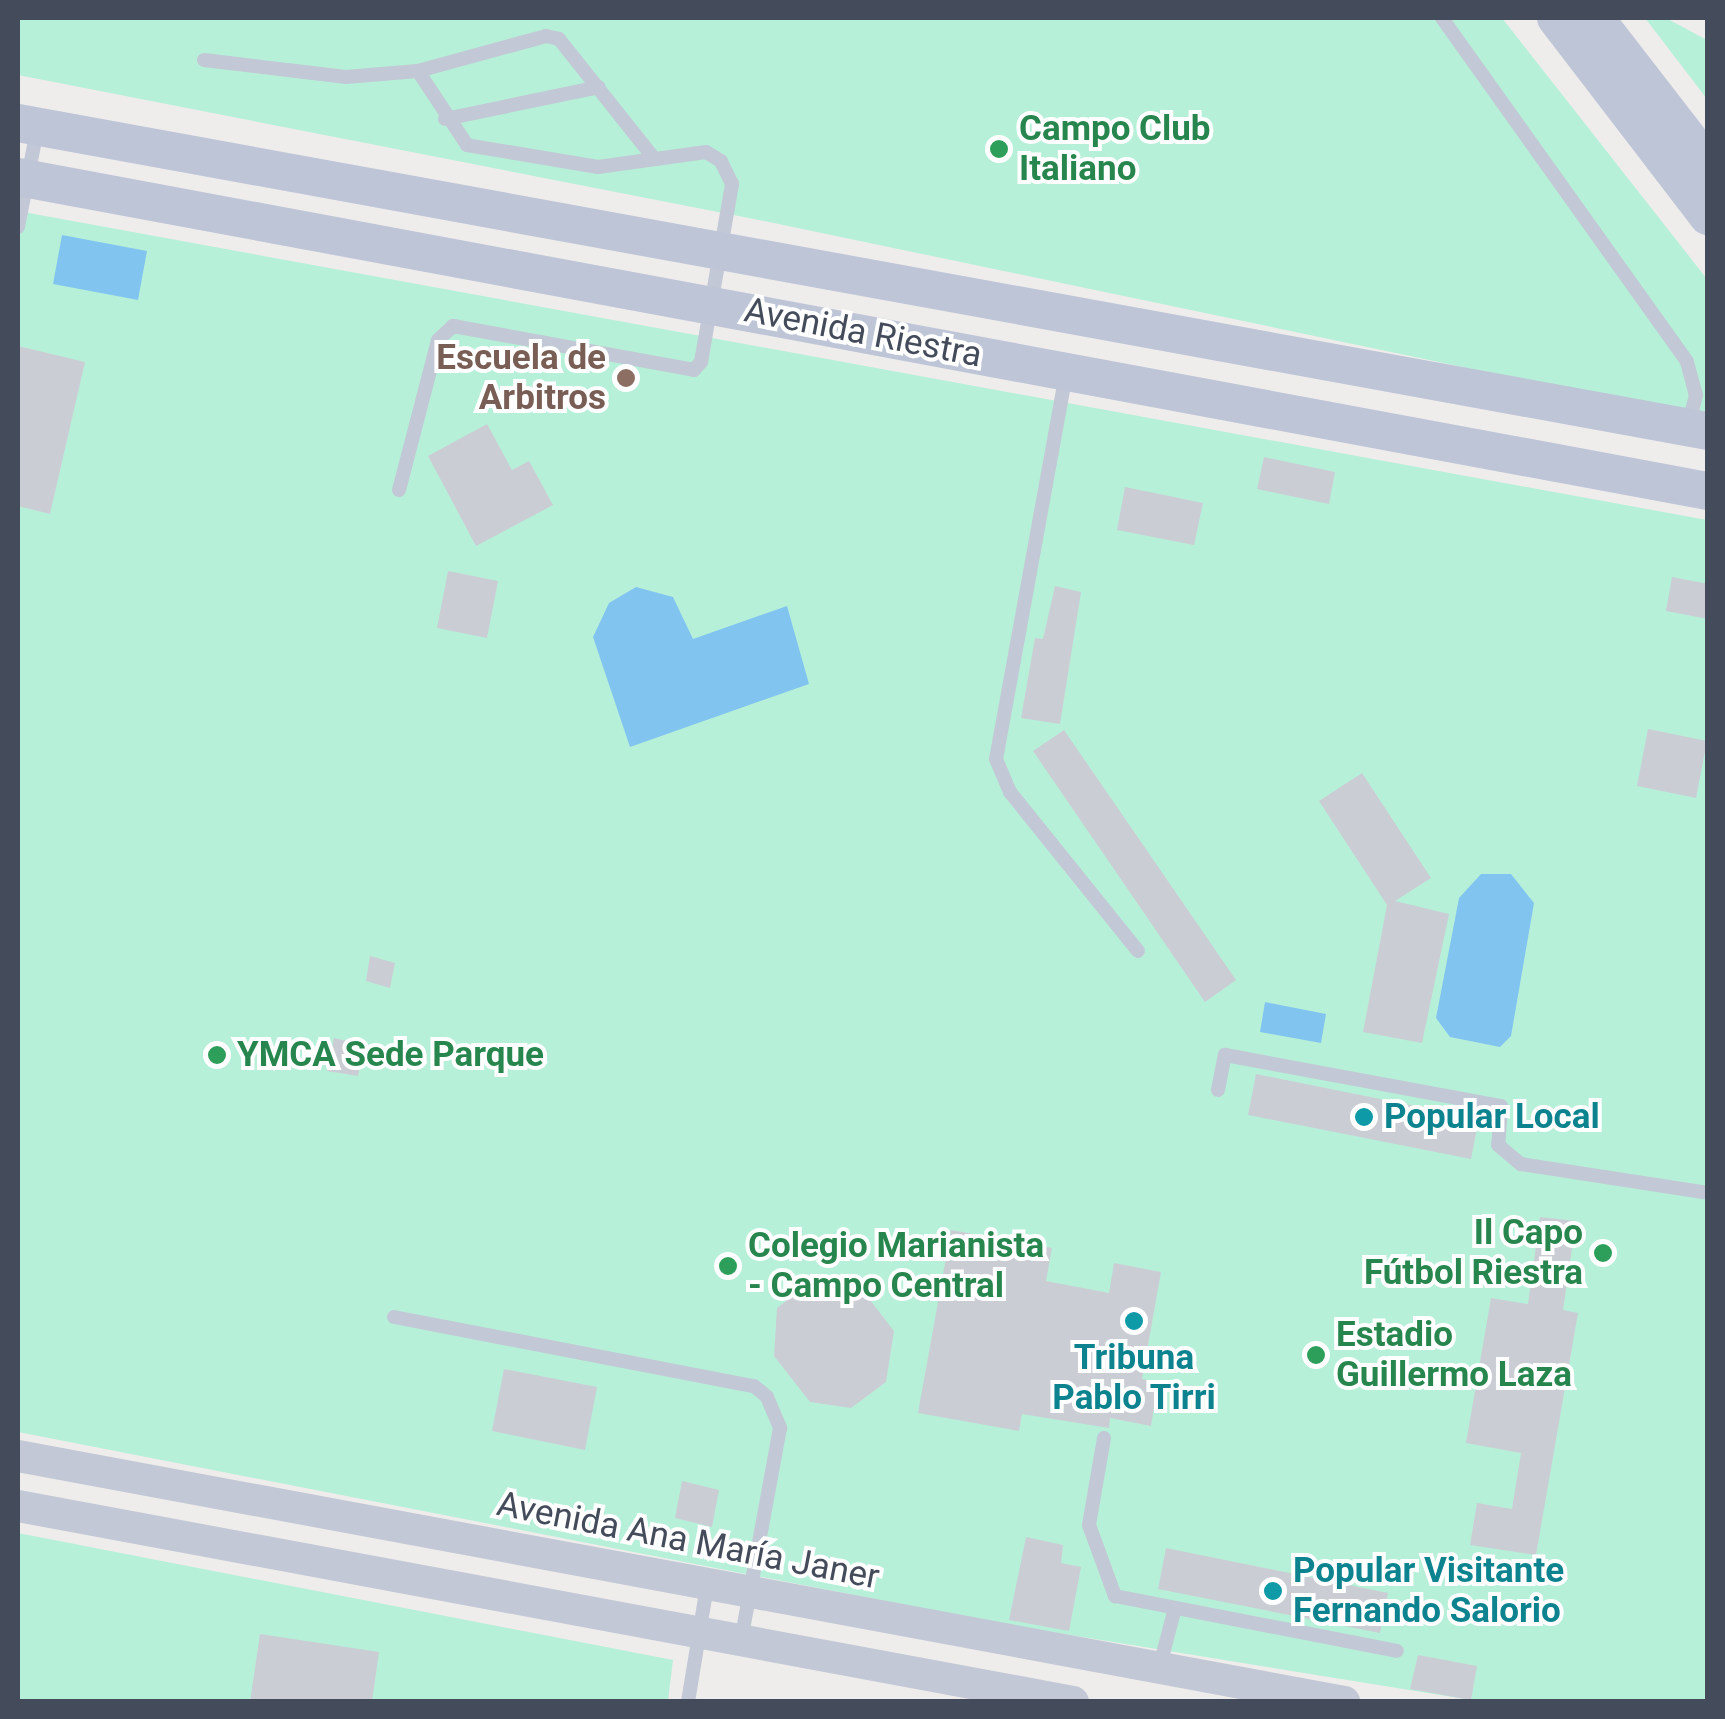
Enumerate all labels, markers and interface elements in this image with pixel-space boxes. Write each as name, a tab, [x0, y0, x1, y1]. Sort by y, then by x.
place label: Campo Club Italiano	[1019, 108, 1211, 190]
marker: Campo Club Italiano	[988, 138, 1010, 160]
street label: Avenida Riestra	[741, 289, 985, 377]
place label: Escuela de Arbitros	[436, 337, 606, 419]
marker: Escuela de Arbitros	[615, 367, 637, 389]
place label: YMCA Sede Parque	[237, 1034, 544, 1076]
marker: YMCA Sede Parque	[206, 1044, 228, 1066]
place label: Popular Local	[1384, 1096, 1600, 1138]
marker: Popular Local	[1353, 1106, 1375, 1128]
place label: Il Capo Fútbol Riestra	[1364, 1212, 1583, 1294]
place label: Colegio Marianista - Campo Central	[748, 1225, 1044, 1307]
marker: Il Capo Fútbol Riestra	[1592, 1242, 1614, 1264]
marker: Colegio Marianista - Campo Central	[717, 1255, 739, 1277]
marker: Tribuna Pablo Tirri	[1123, 1310, 1145, 1332]
place label: Estadio Guillermo Laza	[1336, 1314, 1572, 1396]
place label: Tribuna Pablo Tirri	[1052, 1337, 1216, 1419]
marker: Estadio Guillermo Laza	[1305, 1344, 1327, 1366]
street label: Avenida Ana María Janer	[493, 1483, 883, 1599]
place label: Popular Visitante Fernando Salorio	[1293, 1550, 1564, 1632]
marker: Popular Visitante Fernando Salorio	[1262, 1580, 1284, 1602]

